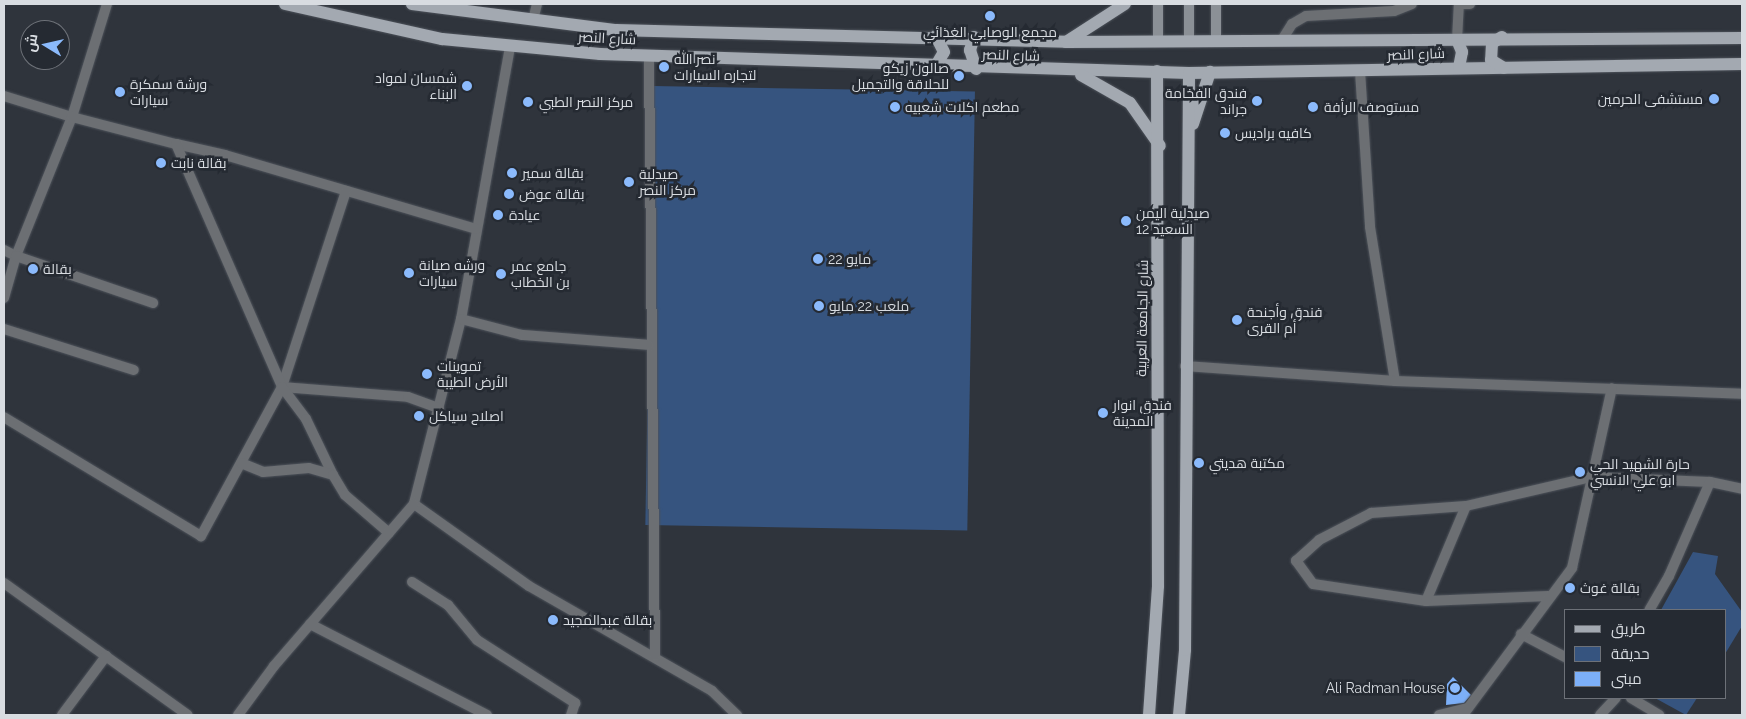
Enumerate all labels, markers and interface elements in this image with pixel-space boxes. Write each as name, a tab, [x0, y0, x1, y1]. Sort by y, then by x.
marker: مجمع الوصابي الغذائي	[984, 10, 996, 22]
north arrow	[20, 20, 70, 70]
place label: مجمع الوصابي الغذائي	[923, 24, 1057, 40]
street label: شارع النصر	[578, 28, 636, 48]
text: ش	[22, 33, 40, 53]
street label: شارع النصر	[1387, 45, 1445, 63]
street label: شارع النصر	[982, 46, 1040, 64]
place label: نصر الله لتجاره السيارات	[674, 51, 756, 84]
place label: صالون زيكو للحلاقة والتجميل	[852, 60, 949, 92]
marker: نصر الله لتجاره السيارات	[658, 61, 670, 73]
place label: شمسان لمواد البناء	[375, 70, 457, 102]
marker: صالون زيكو للحلاقة والتجميل	[953, 70, 965, 82]
place label: ورشة سمكرة سيارات	[130, 76, 207, 108]
marker: شمسان لمواد البناء	[461, 80, 473, 92]
place label: فندق الفخامة جراند	[1165, 85, 1247, 118]
marker: ورشة سمكرة سيارات	[114, 86, 126, 98]
place label: مستشفى الحرمين	[1598, 91, 1703, 107]
marker: مستشفى الحرمين	[1707, 92, 1721, 106]
place label: مركز النصر الطبي	[539, 94, 633, 110]
marker: مركز النصر الطبي	[521, 95, 535, 109]
marker: فندق الفخامة جراند	[1251, 95, 1263, 107]
place label: مطعم اكلات شعبيه	[905, 99, 1020, 115]
place label: مستوصف الرأفة	[1324, 99, 1419, 115]
marker: مستوصف الرأفة	[1306, 100, 1320, 114]
marker: مطعم اكلات شعبيه	[889, 101, 901, 113]
place label: كافيه براديس	[1235, 125, 1312, 141]
marker: كافيه براديس	[1219, 127, 1231, 139]
place label: بقالة نابت	[171, 155, 226, 171]
marker: بقالة نابت	[155, 157, 167, 169]
place label: بقالة سمير	[522, 165, 584, 181]
place label: صيدلية مركز النصر	[639, 166, 696, 198]
marker: بقالة سمير	[506, 167, 518, 179]
marker: صيدلية مركز النصر	[623, 176, 635, 188]
place label: بقالة عوض	[519, 186, 584, 202]
marker: بقالة عوض	[503, 188, 515, 200]
place label: صيدلية اليمن السعيد 12	[1136, 205, 1210, 238]
place label: عيادة	[509, 207, 540, 223]
marker: عيادة	[491, 208, 505, 222]
marker: صيدلية اليمن السعيد 12	[1120, 215, 1132, 227]
place label: 22 مايو	[828, 251, 871, 267]
marker: 22 مايو	[812, 253, 824, 265]
place label: ورشه صيانة سيارات	[419, 257, 485, 290]
place label: جامع عمر بن الخطاب	[511, 258, 570, 290]
street label: شارع الجامعة العربية	[1133, 259, 1151, 377]
place label: بقالة	[43, 261, 72, 277]
marker: بقالة	[27, 263, 39, 275]
marker: ورشه صيانة سيارات	[403, 267, 415, 279]
marker: جامع عمر بن الخطاب	[495, 268, 507, 280]
place label: ملعب 22 مايو	[829, 298, 909, 314]
marker: ملعب 22 مايو	[813, 300, 825, 312]
place label: فندق وأجنحة أم القرى	[1247, 304, 1323, 336]
marker: فندق وأجنحة أم القرى	[1231, 314, 1243, 326]
place label: تموينات الأرض الطيبة	[437, 358, 508, 391]
marker: تموينات الأرض الطيبة	[421, 368, 433, 380]
place label: فندق انوار المدينة	[1113, 397, 1172, 430]
marker: فندق انوار المدينة	[1097, 407, 1109, 419]
place label: اصلاح سياكل	[429, 408, 504, 424]
marker: اصلاح سياكل	[413, 410, 425, 422]
place label: مكتبة هديتي	[1209, 455, 1285, 471]
place label: حارة الشهيد الحي ابو علي الانسي	[1590, 456, 1690, 488]
marker: مكتبة هديتي	[1193, 457, 1205, 469]
marker: حارة الشهيد الحي ابو علي الانسي	[1574, 466, 1586, 478]
place label: بقالة غوث	[1580, 580, 1640, 596]
marker: بقالة غوث	[1564, 582, 1576, 594]
legend	[1564, 609, 1726, 699]
place label: بقالة عبدالمجيد	[563, 612, 652, 628]
marker: بقالة عبدالمجيد	[547, 614, 559, 626]
text: طريق	[1611, 620, 1645, 638]
text: حديقة	[1611, 645, 1650, 663]
text: مبنى	[1611, 670, 1642, 688]
place label: Ali Radman House	[1326, 680, 1445, 696]
marker: Ali Radman House	[1449, 682, 1461, 694]

